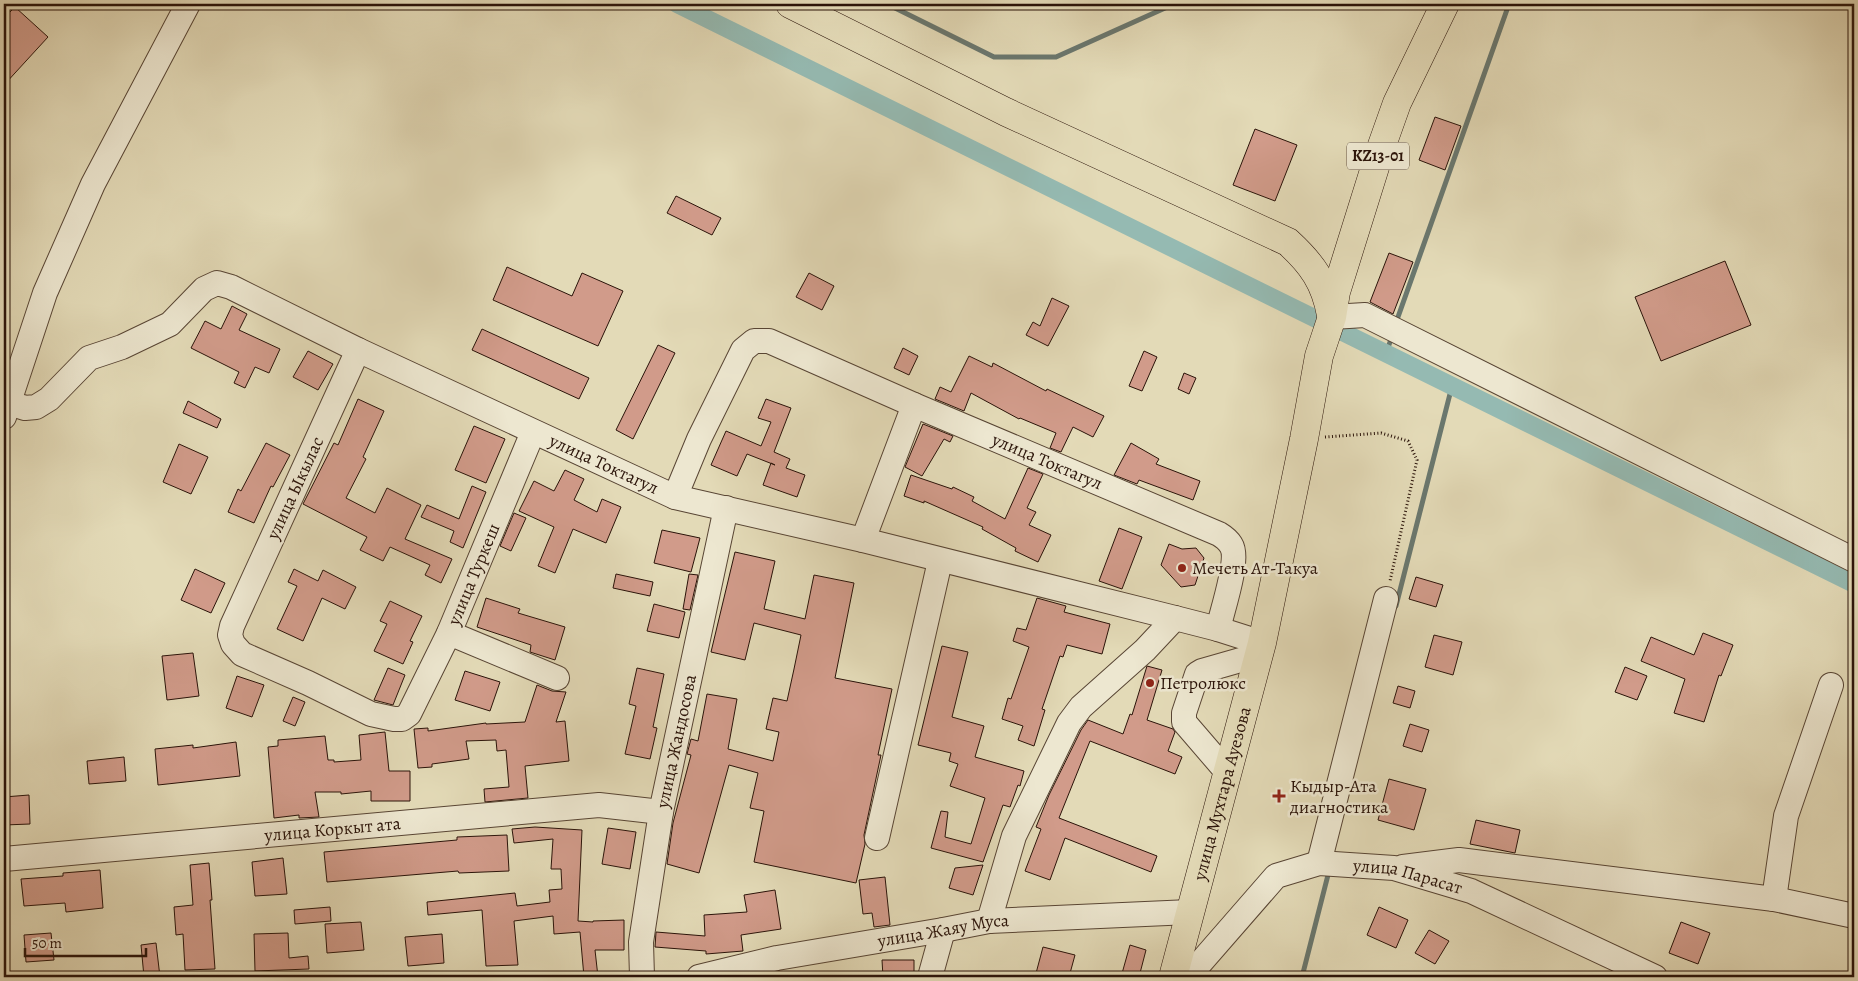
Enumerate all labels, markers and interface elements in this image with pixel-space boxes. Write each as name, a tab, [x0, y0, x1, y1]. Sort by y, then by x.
road number: KZ13-01	[1347, 142, 1409, 170]
street label: улица Токтагул	[987, 427, 1106, 495]
street label: улица Токтагул	[545, 428, 663, 500]
street label: улица Ыкылас	[260, 432, 329, 544]
street label: улица Туркеш	[441, 520, 505, 630]
place label: Мечеть Ат-Такуа	[1192, 556, 1319, 580]
marker: Мечеть Ат-Такуа	[1176, 562, 1188, 574]
street label: улица Жандосова	[650, 671, 702, 811]
place label: Петролюкс	[1160, 671, 1246, 695]
marker: Петролюкс	[1144, 677, 1156, 689]
street label: улица Мухтара Ауезова	[1187, 703, 1257, 884]
place label: Кыдыр-Ата диагностика	[1289, 774, 1389, 819]
marker: Кыдыр-Ата диагностика	[1272, 789, 1286, 803]
street label: улица Коркыт ата	[263, 811, 402, 847]
street label: улица Парасат	[1351, 853, 1465, 900]
street label: улица Жаяу Муса	[875, 908, 1010, 953]
scale bar	[25, 926, 146, 958]
text: 50 m	[32, 933, 62, 953]

